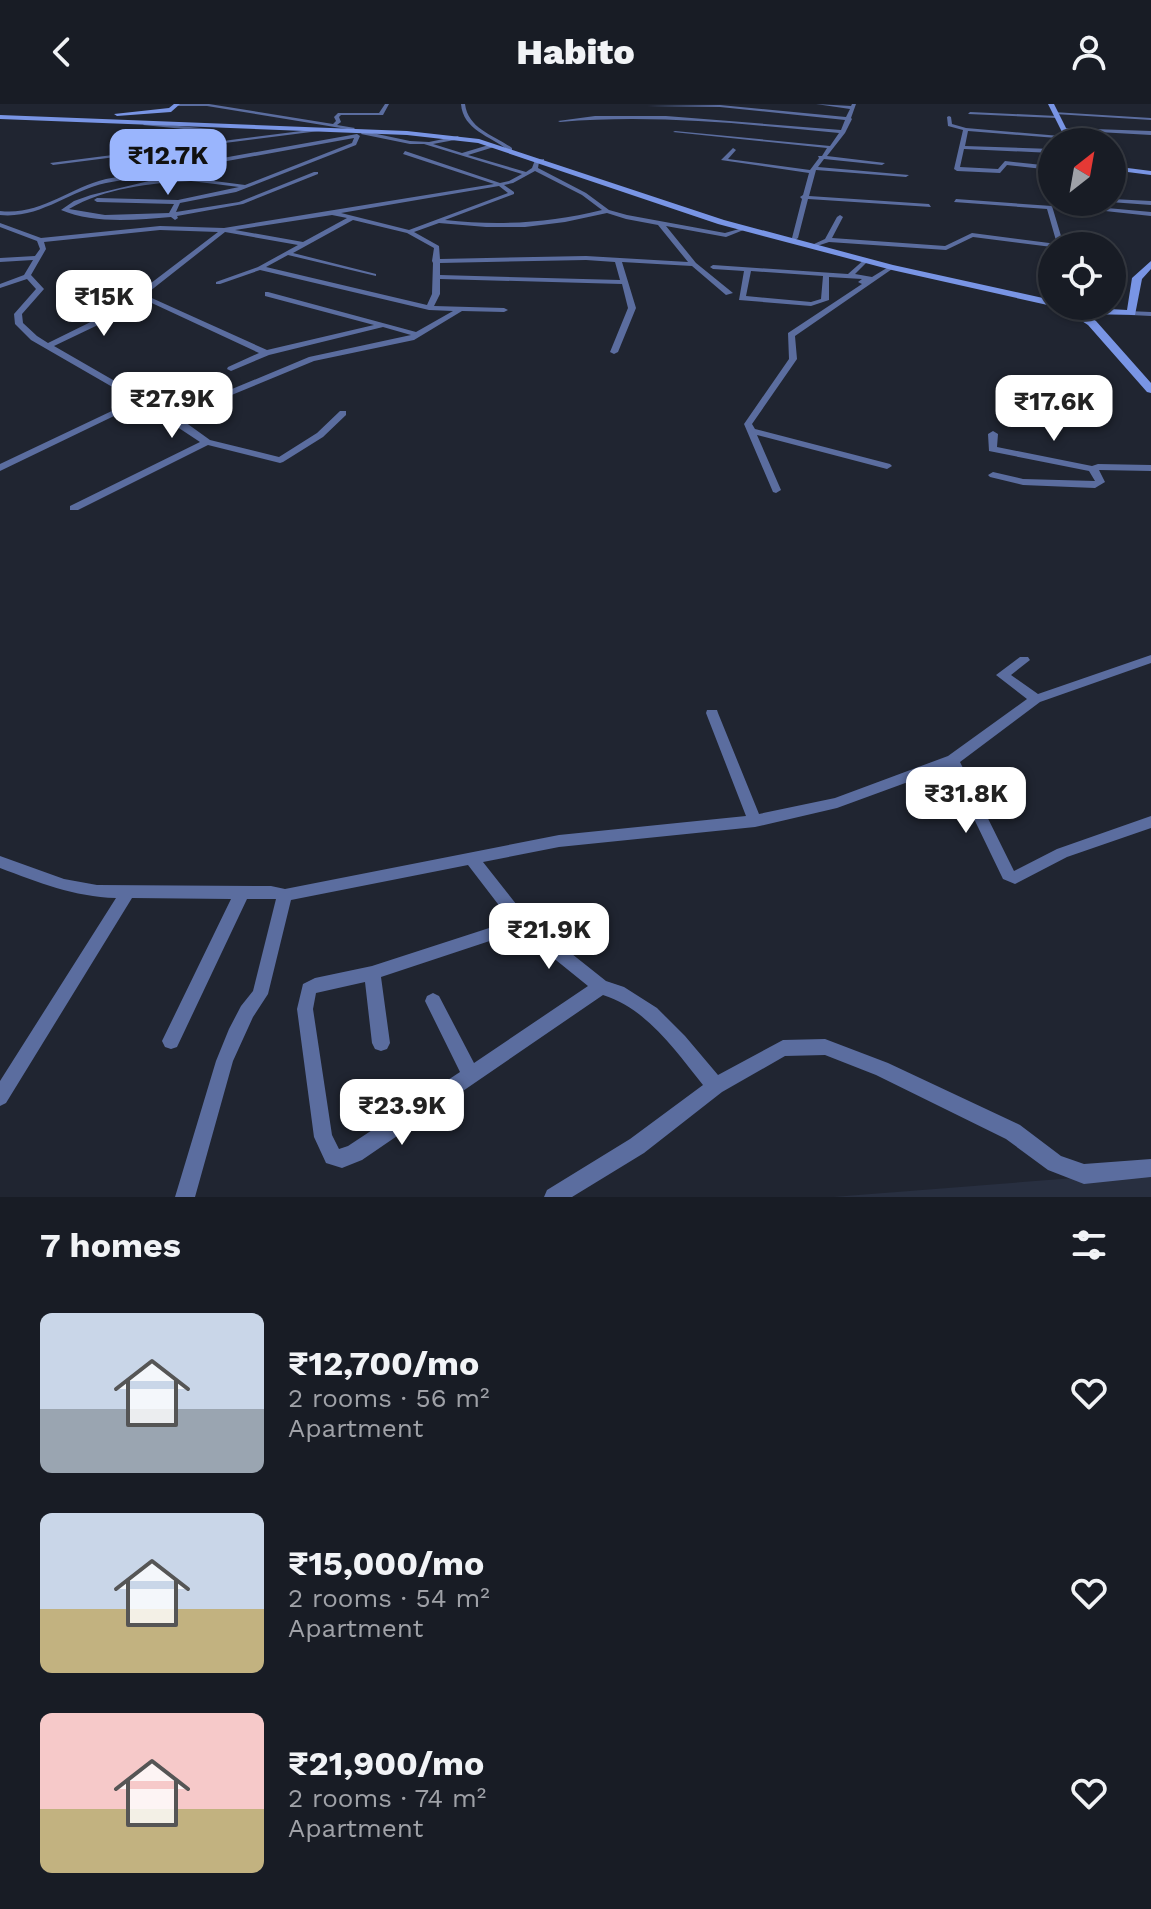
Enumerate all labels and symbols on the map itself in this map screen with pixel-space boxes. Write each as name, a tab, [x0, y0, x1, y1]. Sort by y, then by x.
north arrow	[1038, 128, 1126, 216]
pin: ₹12.7K	[103, 129, 233, 197]
pin: ₹15K	[57, 270, 151, 338]
pin: ₹27.9K	[107, 372, 237, 440]
pin: ₹17.6K	[989, 375, 1119, 443]
pin: ₹31.8K	[901, 767, 1031, 835]
pin: ₹21.9K	[484, 903, 614, 971]
pin: ₹23.9K	[337, 1079, 467, 1147]

